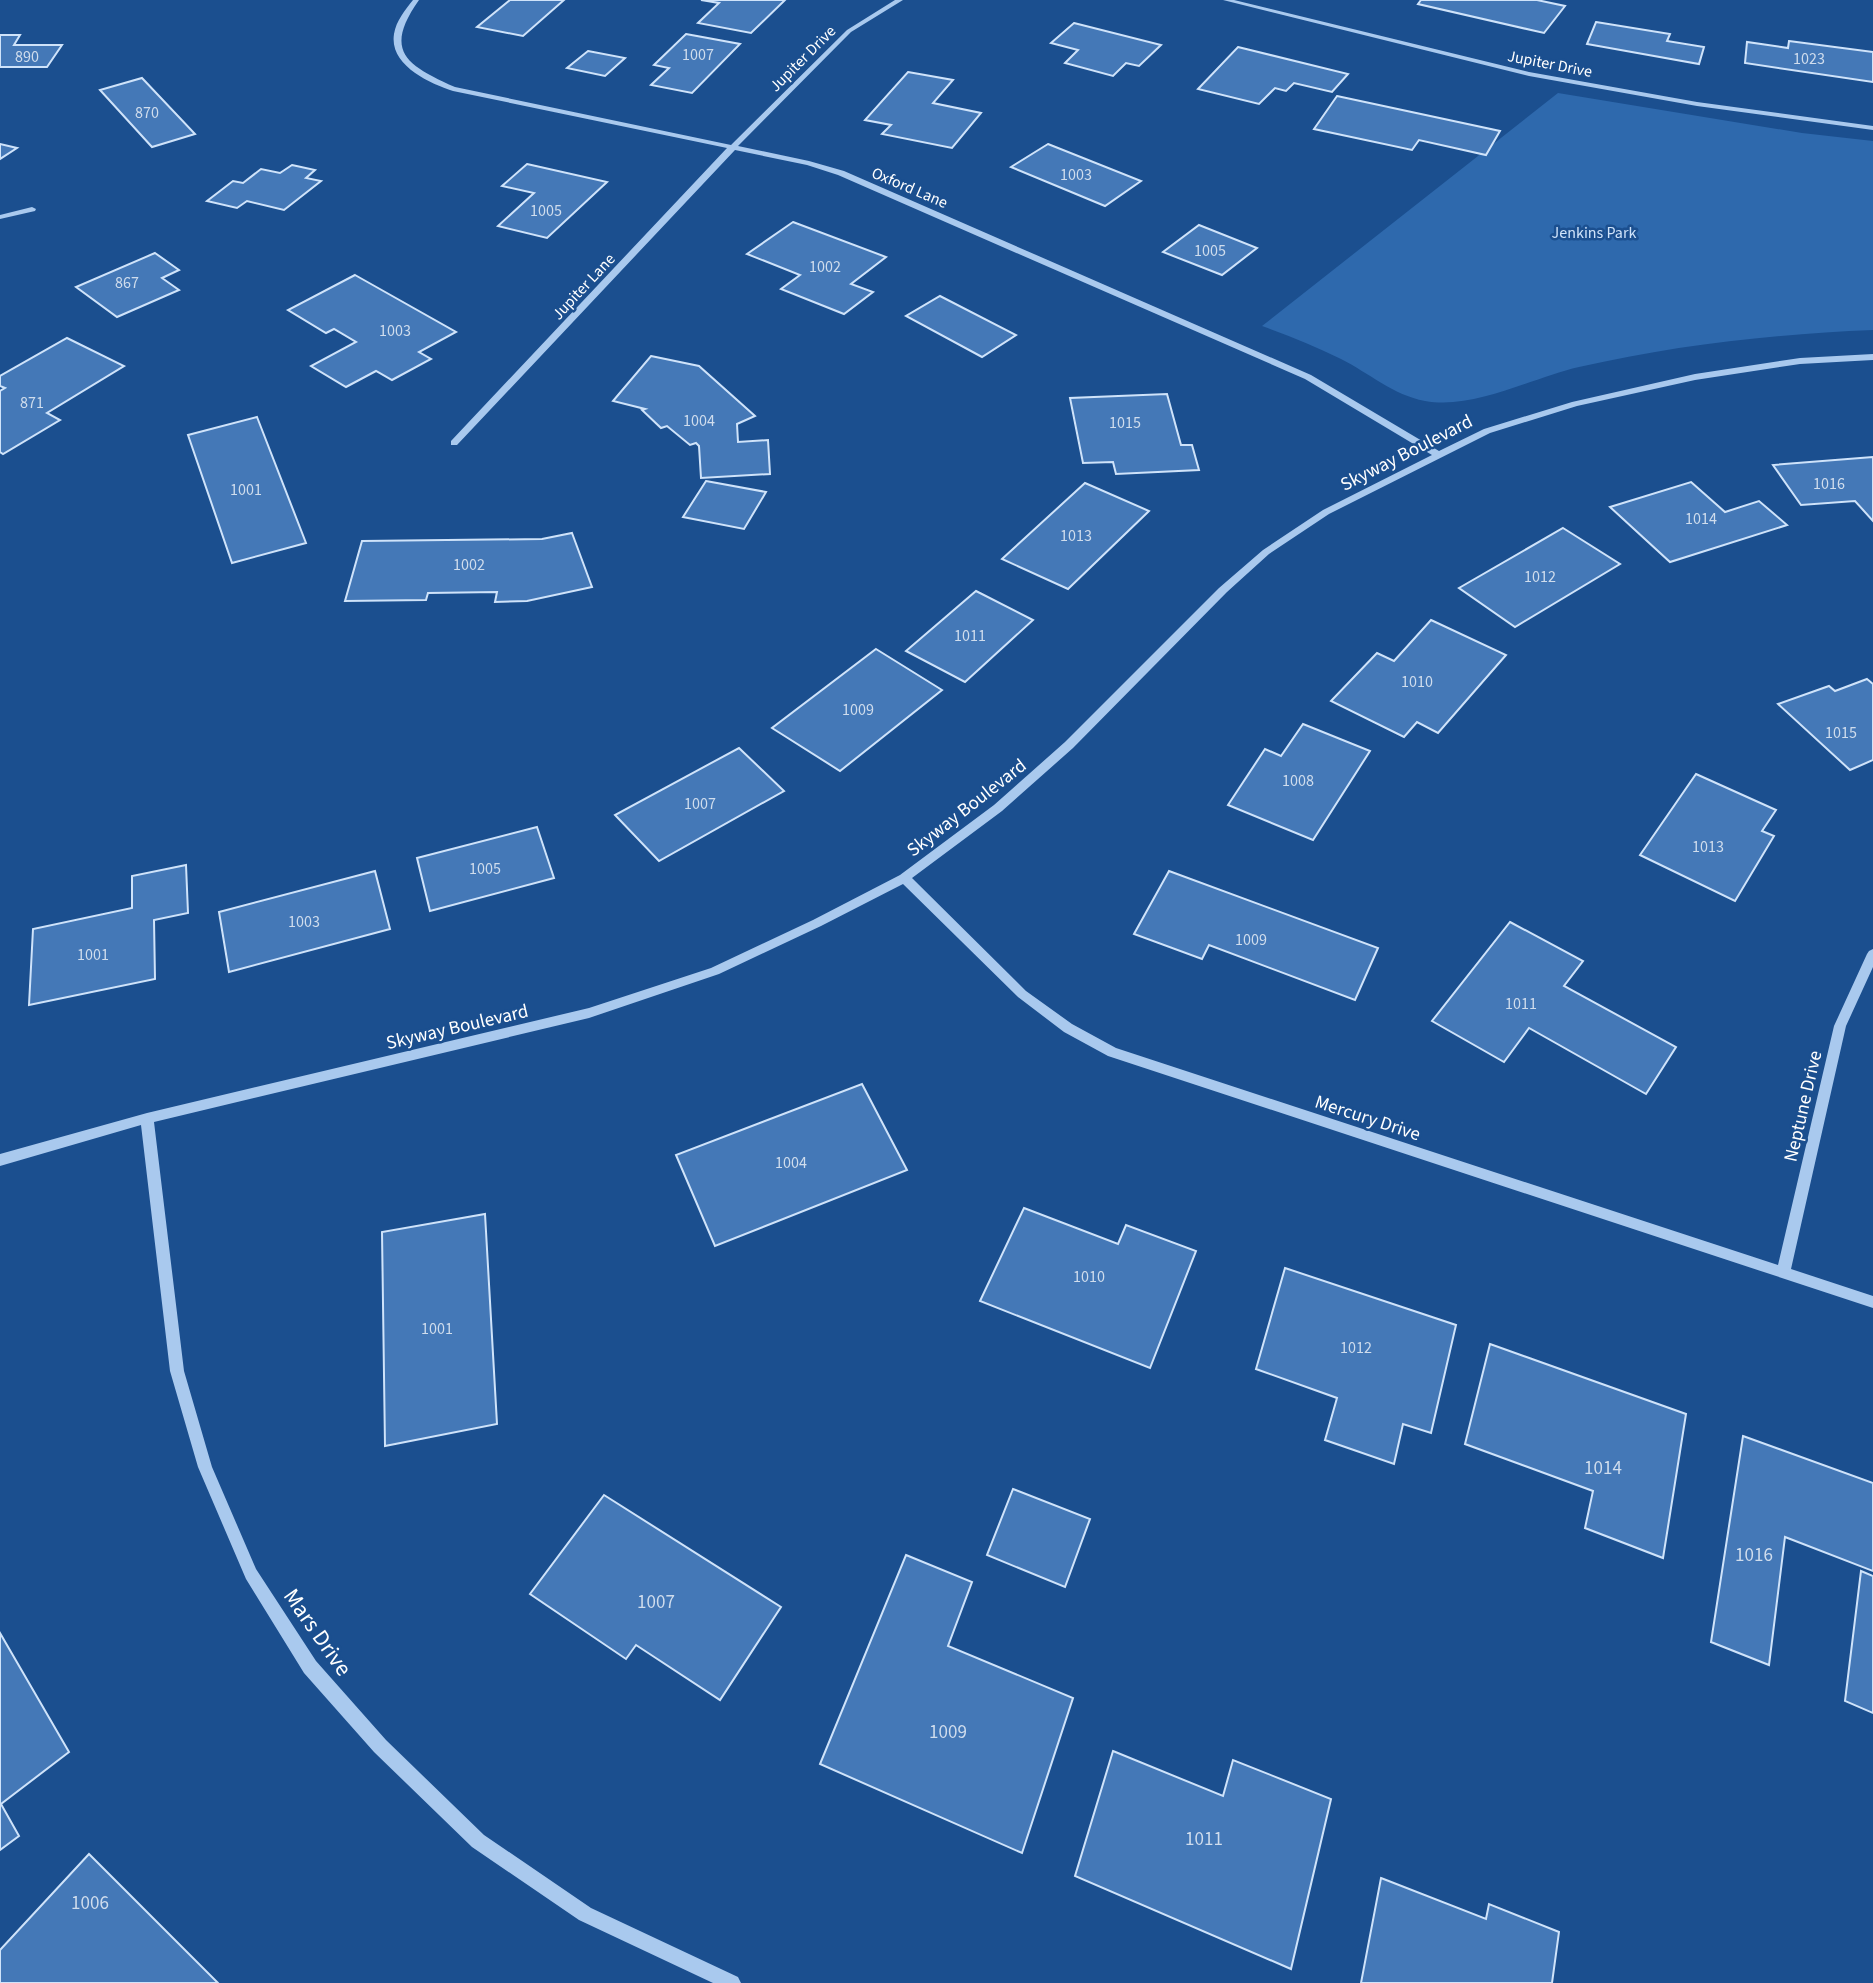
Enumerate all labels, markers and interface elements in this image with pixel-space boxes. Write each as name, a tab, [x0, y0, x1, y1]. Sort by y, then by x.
street label: Jupiter Drive	[765, 21, 841, 97]
house number: 1007	[682, 44, 714, 66]
street label: Jupiter Drive	[1506, 45, 1594, 83]
house number: 890	[15, 46, 39, 68]
house number: 1023	[1793, 48, 1825, 70]
house number: 870	[135, 102, 159, 124]
street label: Oxford Lane	[868, 162, 951, 214]
house number: 1003	[1060, 164, 1092, 186]
house number: 1005	[530, 200, 562, 222]
park label: Jenkins Park	[1552, 222, 1636, 244]
house number: 1005	[1194, 240, 1226, 262]
street label: Jupiter Lane	[547, 249, 620, 325]
house number: 1002	[809, 256, 841, 278]
house number: 867	[115, 272, 139, 294]
house number: 1003	[379, 320, 411, 342]
house number: 871	[20, 392, 44, 414]
street label: Skyway Boulevard	[1336, 408, 1478, 498]
house number: 1004	[683, 410, 715, 432]
house number: 1015	[1109, 412, 1141, 434]
house number: 1016	[1813, 473, 1845, 495]
house number: 1001	[230, 479, 262, 501]
house number: 1014	[1685, 508, 1717, 530]
house number: 1013	[1060, 525, 1092, 547]
house number: 1002	[453, 554, 485, 576]
house number: 1012	[1524, 566, 1556, 588]
house number: 1011	[954, 625, 986, 647]
house number: 1010	[1401, 671, 1433, 693]
house number: 1009	[842, 699, 874, 721]
house number: 1015	[1825, 722, 1857, 744]
street label: Skyway Boulevard	[901, 753, 1033, 864]
house number: 1008	[1282, 770, 1314, 792]
house number: 1007	[684, 793, 716, 815]
house number: 1013	[1692, 836, 1724, 858]
house number: 1005	[469, 858, 501, 880]
house number: 1003	[288, 911, 320, 933]
house number: 1009	[1235, 929, 1267, 951]
house number: 1001	[77, 944, 109, 966]
house number: 1011	[1505, 993, 1537, 1015]
street label: Skyway Boulevard	[383, 998, 531, 1057]
street label: Neptune Drive	[1778, 1048, 1829, 1165]
street label: Mercury Drive	[1311, 1089, 1424, 1148]
house number: 1004	[775, 1152, 807, 1174]
house number: 1010	[1073, 1266, 1105, 1288]
house number: 1001	[421, 1318, 453, 1340]
house number: 1012	[1340, 1337, 1372, 1359]
house number: 1014	[1584, 1455, 1622, 1482]
house number: 1016	[1735, 1542, 1773, 1569]
street label: Mars Drive	[275, 1582, 360, 1683]
house number: 1007	[637, 1589, 675, 1616]
house number: 1009	[929, 1719, 967, 1746]
house number: 1011	[1185, 1826, 1223, 1853]
house number: 1006	[71, 1890, 109, 1917]

